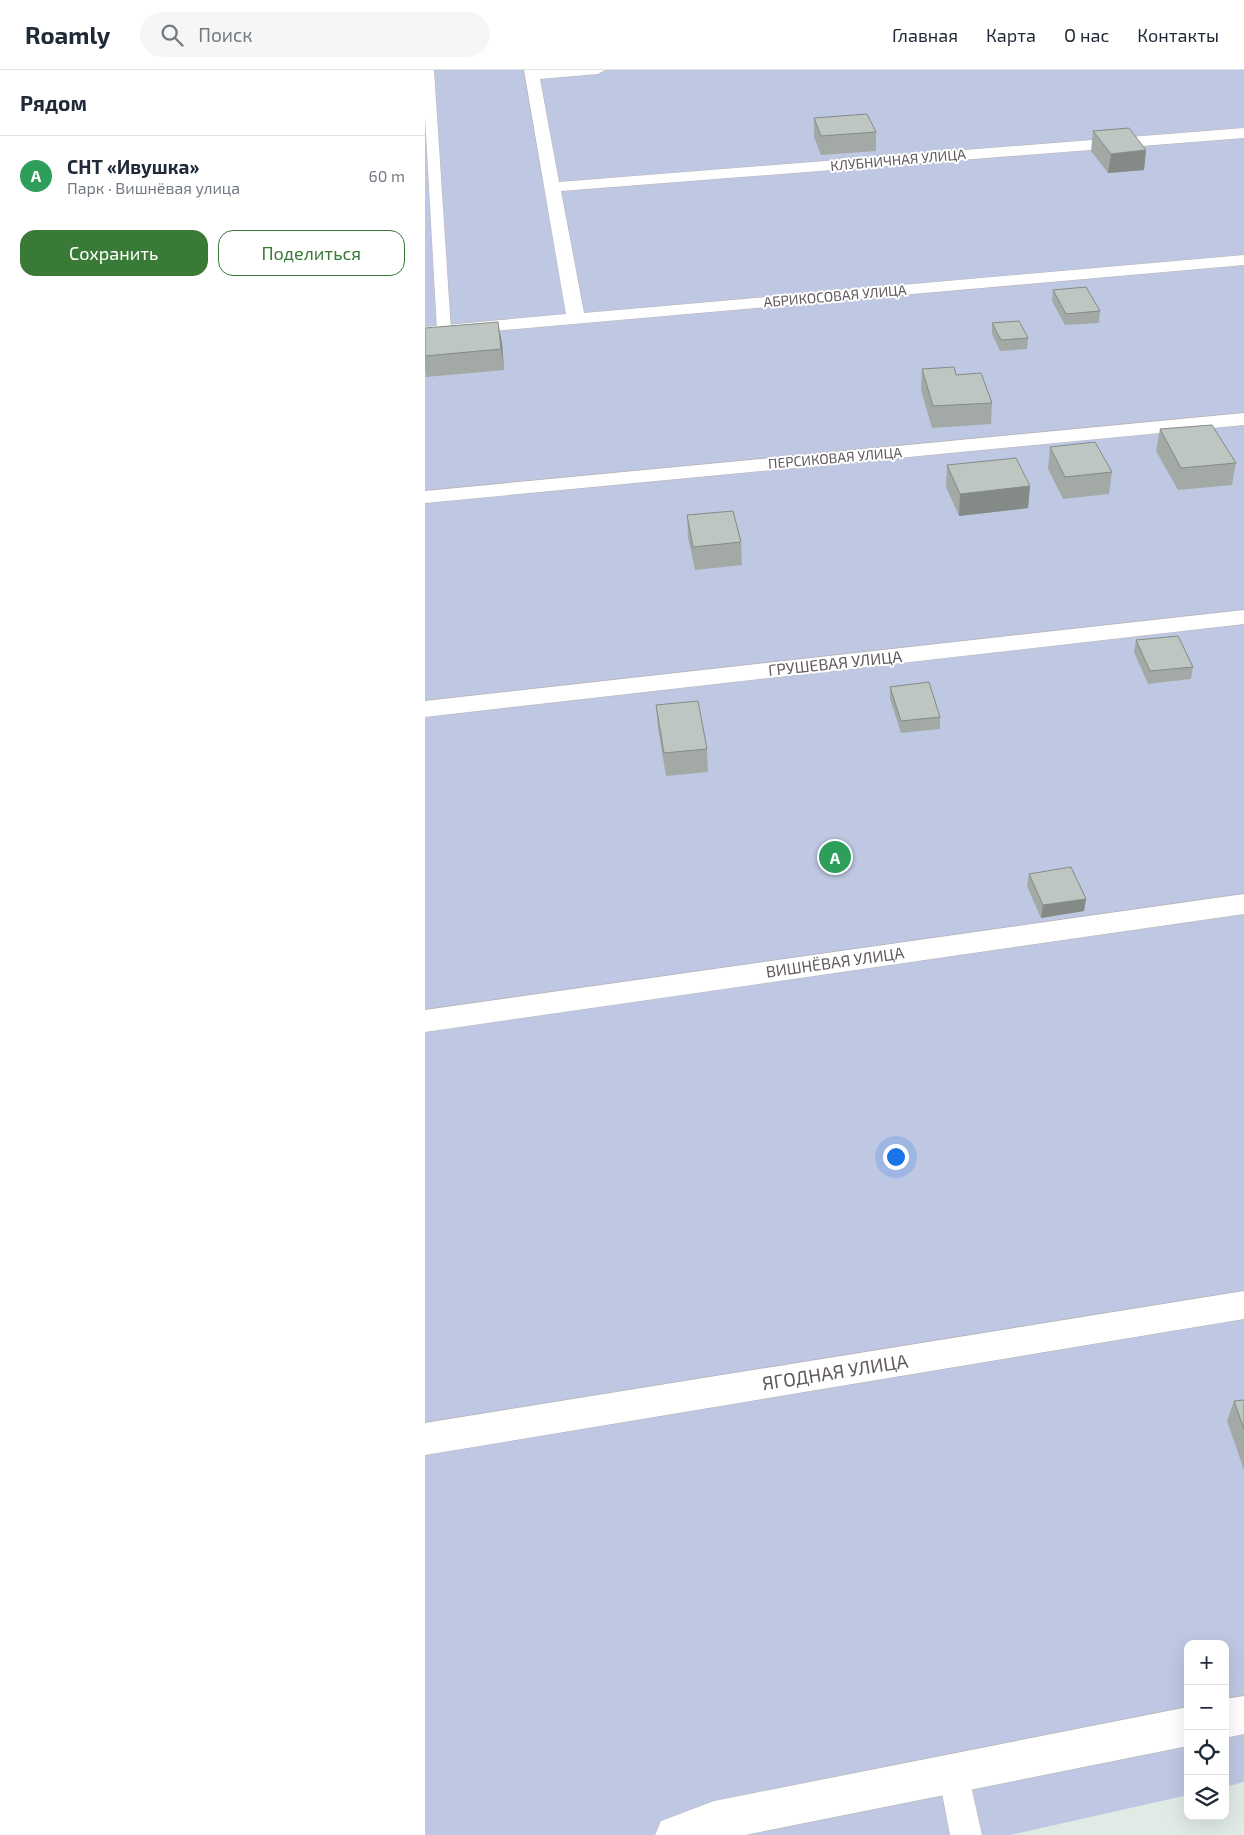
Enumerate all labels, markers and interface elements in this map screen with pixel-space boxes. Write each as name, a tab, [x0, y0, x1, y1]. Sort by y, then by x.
search box	[140, 12, 490, 57]
text: Roamly	[25, 20, 110, 49]
icon: search	[158, 21, 186, 49]
text: Поиск	[198, 23, 253, 46]
text: Главная	[892, 24, 958, 46]
text: Карта	[986, 24, 1036, 46]
text: О нас	[1064, 24, 1109, 46]
text: Контакты	[1137, 24, 1219, 46]
text: Рядом	[20, 90, 87, 115]
street label: КЛУБНИЧНАЯ УЛИЦА	[830, 145, 967, 174]
text: СНТ «Ивушка»	[67, 155, 199, 178]
text: A	[31, 166, 41, 185]
text: 60 m	[369, 166, 405, 185]
text: Парк · Вишнёвая улица	[67, 178, 240, 197]
button: Сохранить	[20, 230, 208, 276]
button: Поделиться	[218, 230, 405, 276]
street label: АБРИКОСОВАЯ УЛИЦА	[763, 281, 907, 310]
street label: ПЕРСИКОВАЯ УЛИЦА	[767, 443, 903, 472]
street label: ГРУШЕВАЯ УЛИЦА	[767, 646, 903, 679]
pin: A	[819, 838, 851, 876]
street label: ВИШНЁВАЯ УЛИЦА	[765, 942, 905, 981]
your location	[883, 1144, 909, 1170]
street label: ЯГОДНАЯ УЛИЦА	[760, 1349, 910, 1394]
map controls	[1184, 1640, 1229, 1820]
button: +	[1184, 1640, 1229, 1685]
button: −	[1184, 1685, 1229, 1730]
button: locate	[1184, 1730, 1229, 1775]
button: layers	[1184, 1775, 1229, 1820]

